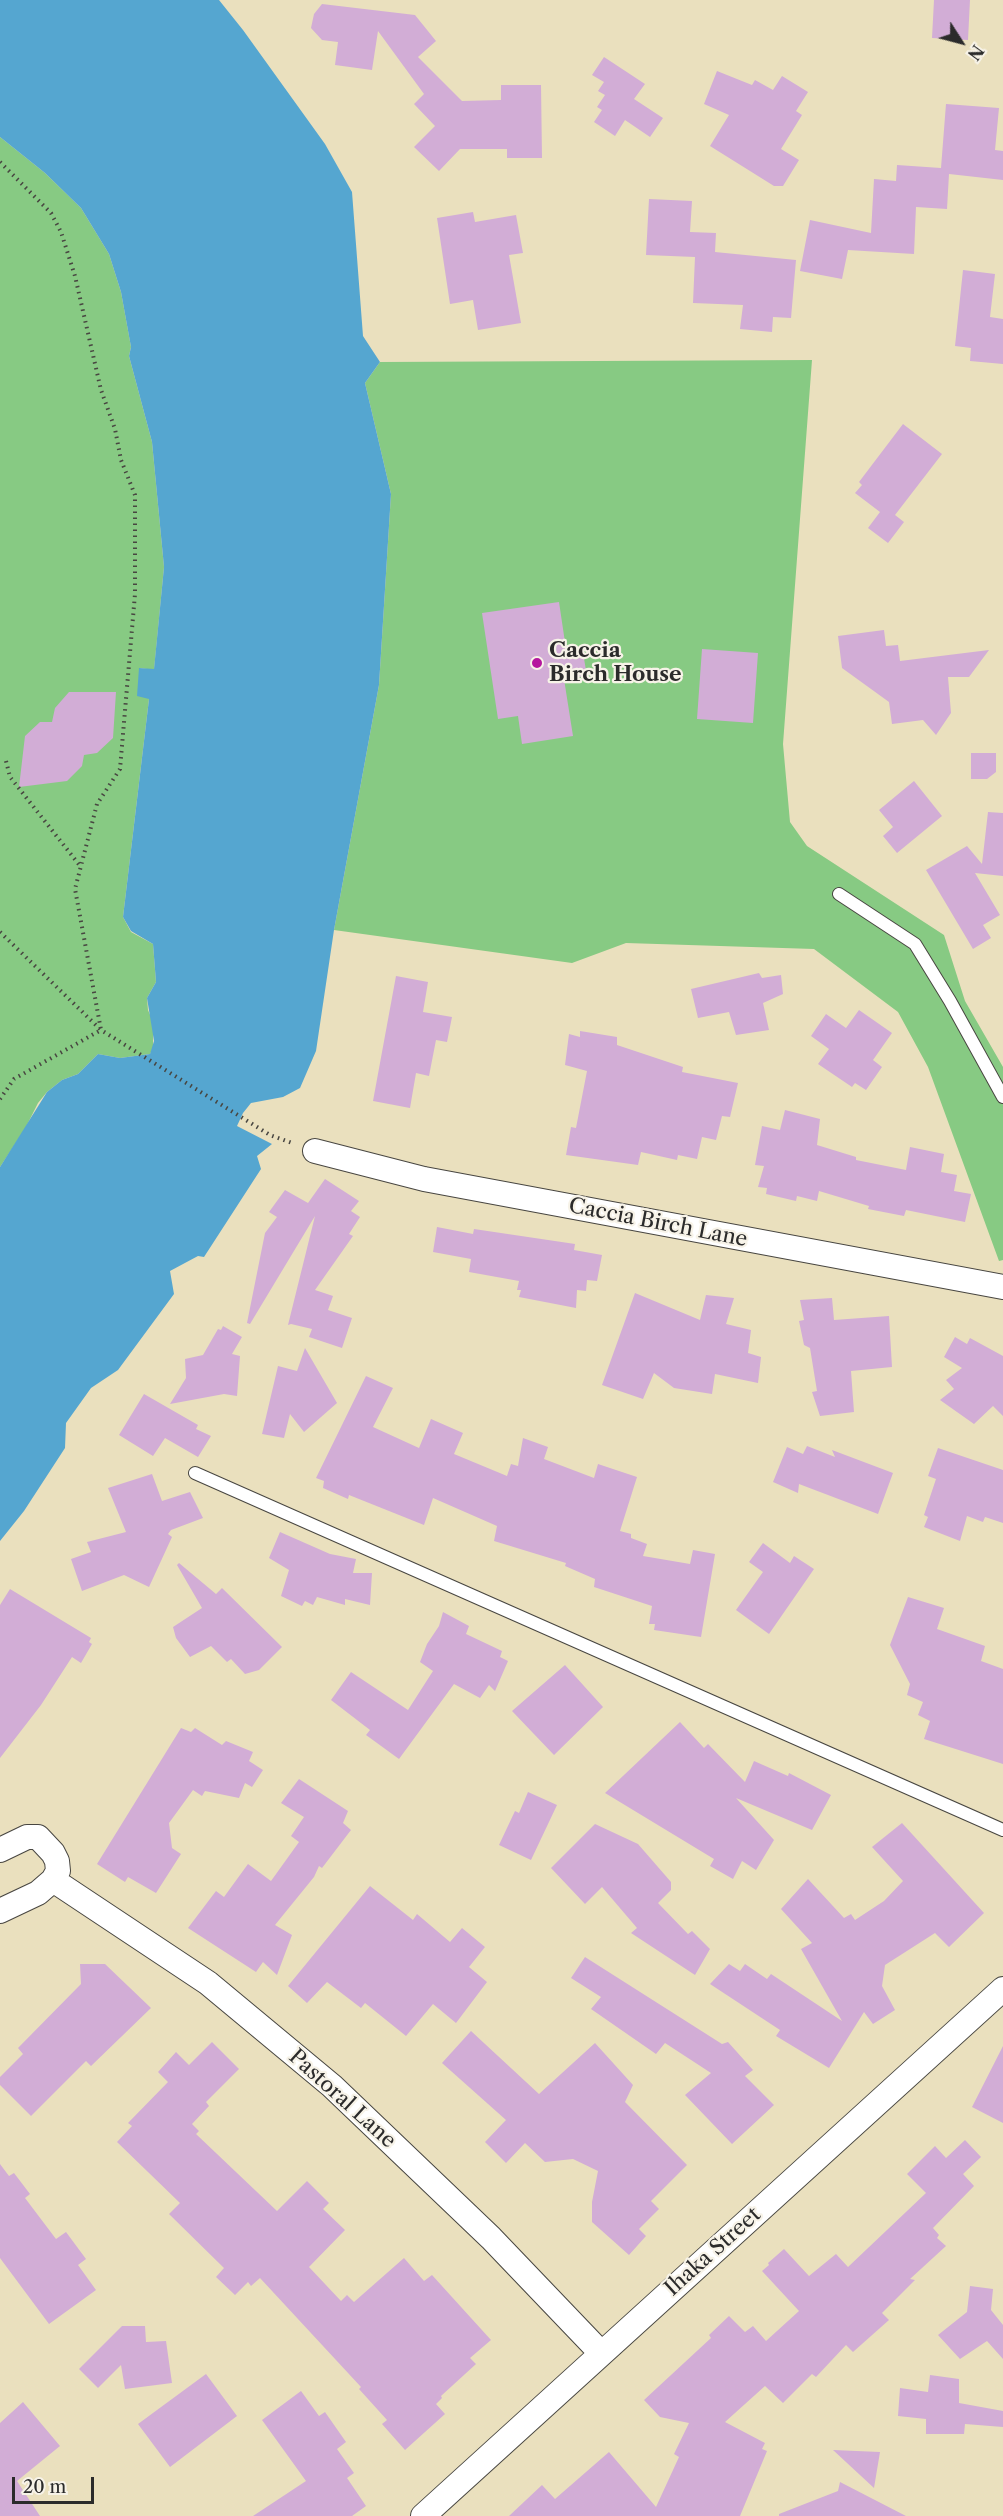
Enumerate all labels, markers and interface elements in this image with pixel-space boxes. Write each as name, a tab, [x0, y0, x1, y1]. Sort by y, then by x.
north arrow	[931, 12, 991, 72]
text: N	[963, 41, 988, 64]
place label: Caccia Birch House	[549, 638, 682, 688]
marker: Caccia Birch House	[530, 656, 544, 670]
street label: Caccia Birch Lane	[567, 1193, 749, 1253]
street label: Pastoral Lane	[283, 2044, 401, 2154]
street label: Ihaka Street	[660, 2202, 766, 2302]
scale bar	[15, 2465, 98, 2503]
text: 20 m	[23, 2476, 66, 2498]

